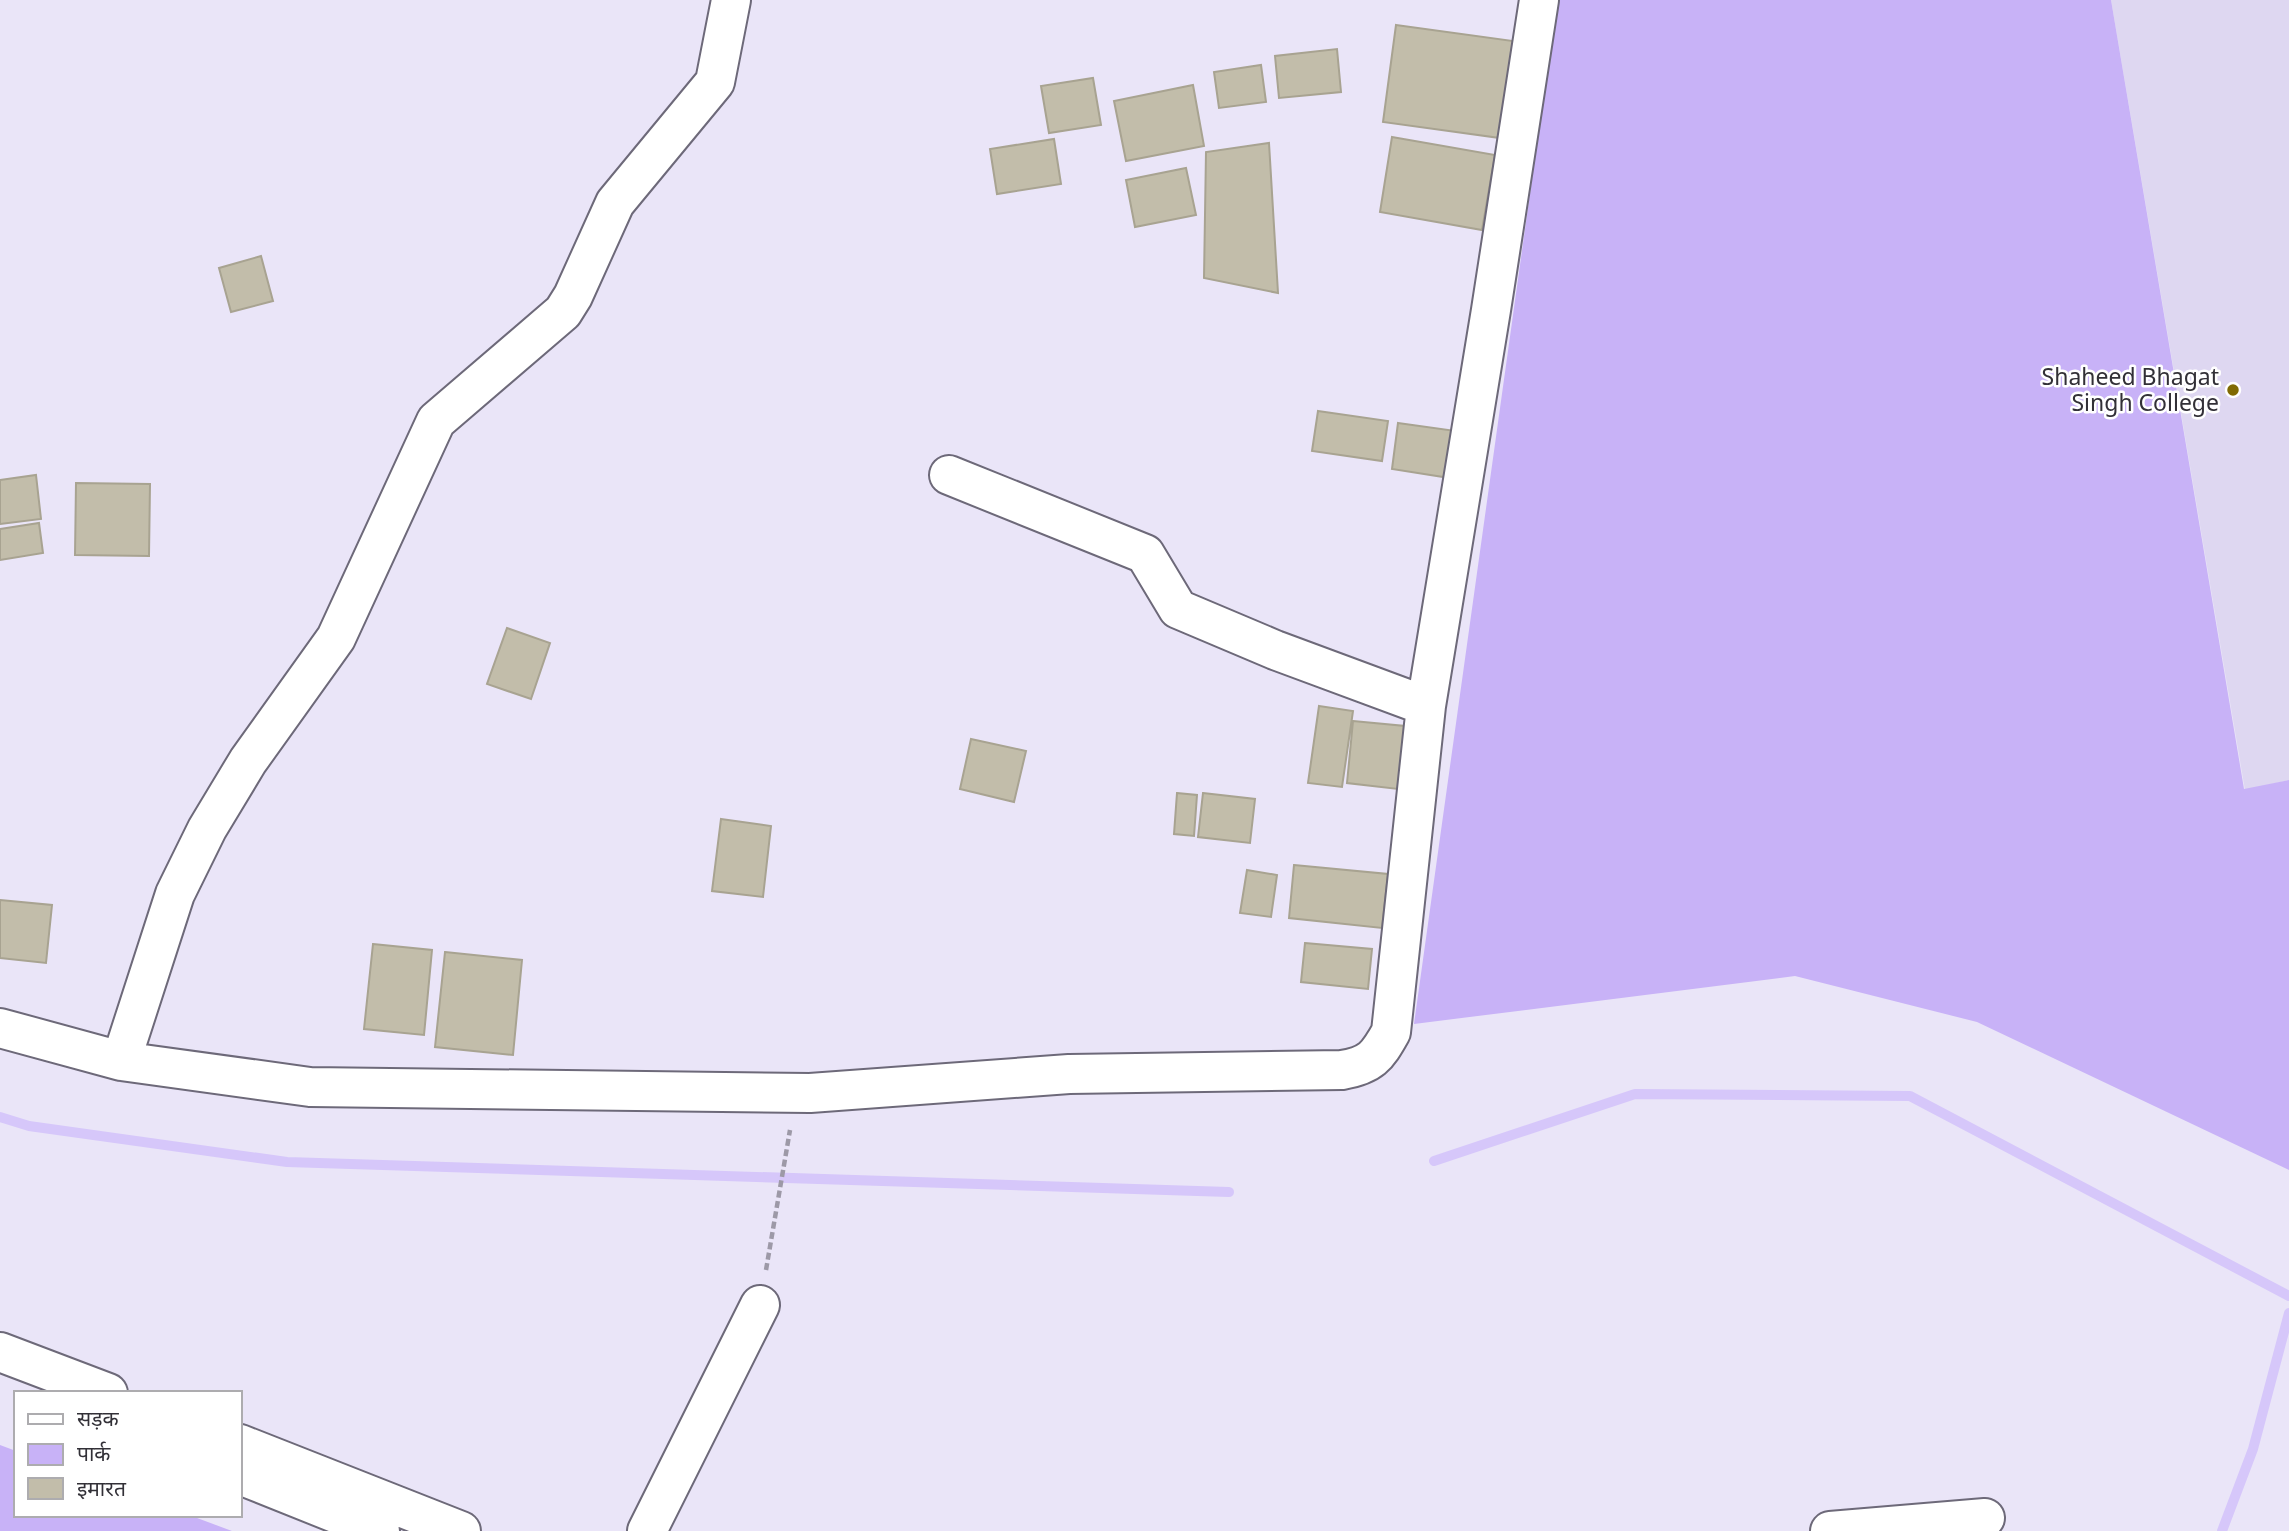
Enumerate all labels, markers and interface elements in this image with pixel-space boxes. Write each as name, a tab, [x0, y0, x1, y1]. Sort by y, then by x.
place label: Shaheed Bhagat Singh College	[2042, 360, 2219, 418]
marker: Shaheed Bhagat Singh College	[2225, 382, 2241, 398]
legend	[14, 1391, 242, 1517]
text: सड़क	[77, 1404, 119, 1432]
text: पार्क	[77, 1439, 111, 1467]
text: इमारत	[77, 1474, 127, 1502]

